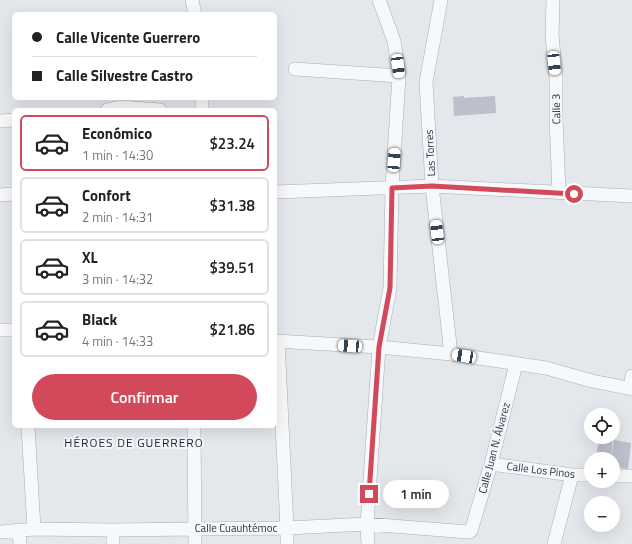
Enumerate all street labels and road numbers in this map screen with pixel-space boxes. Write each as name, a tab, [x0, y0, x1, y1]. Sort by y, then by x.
street label: Calle 3	[548, 94, 564, 124]
street label: Las Torres	[421, 129, 439, 177]
street label: Calle Juan N. Álvarez	[474, 401, 514, 495]
street label: Calle Los Pinos	[506, 458, 576, 482]
street label: Calle Cuauhtémoc	[195, 520, 278, 536]

